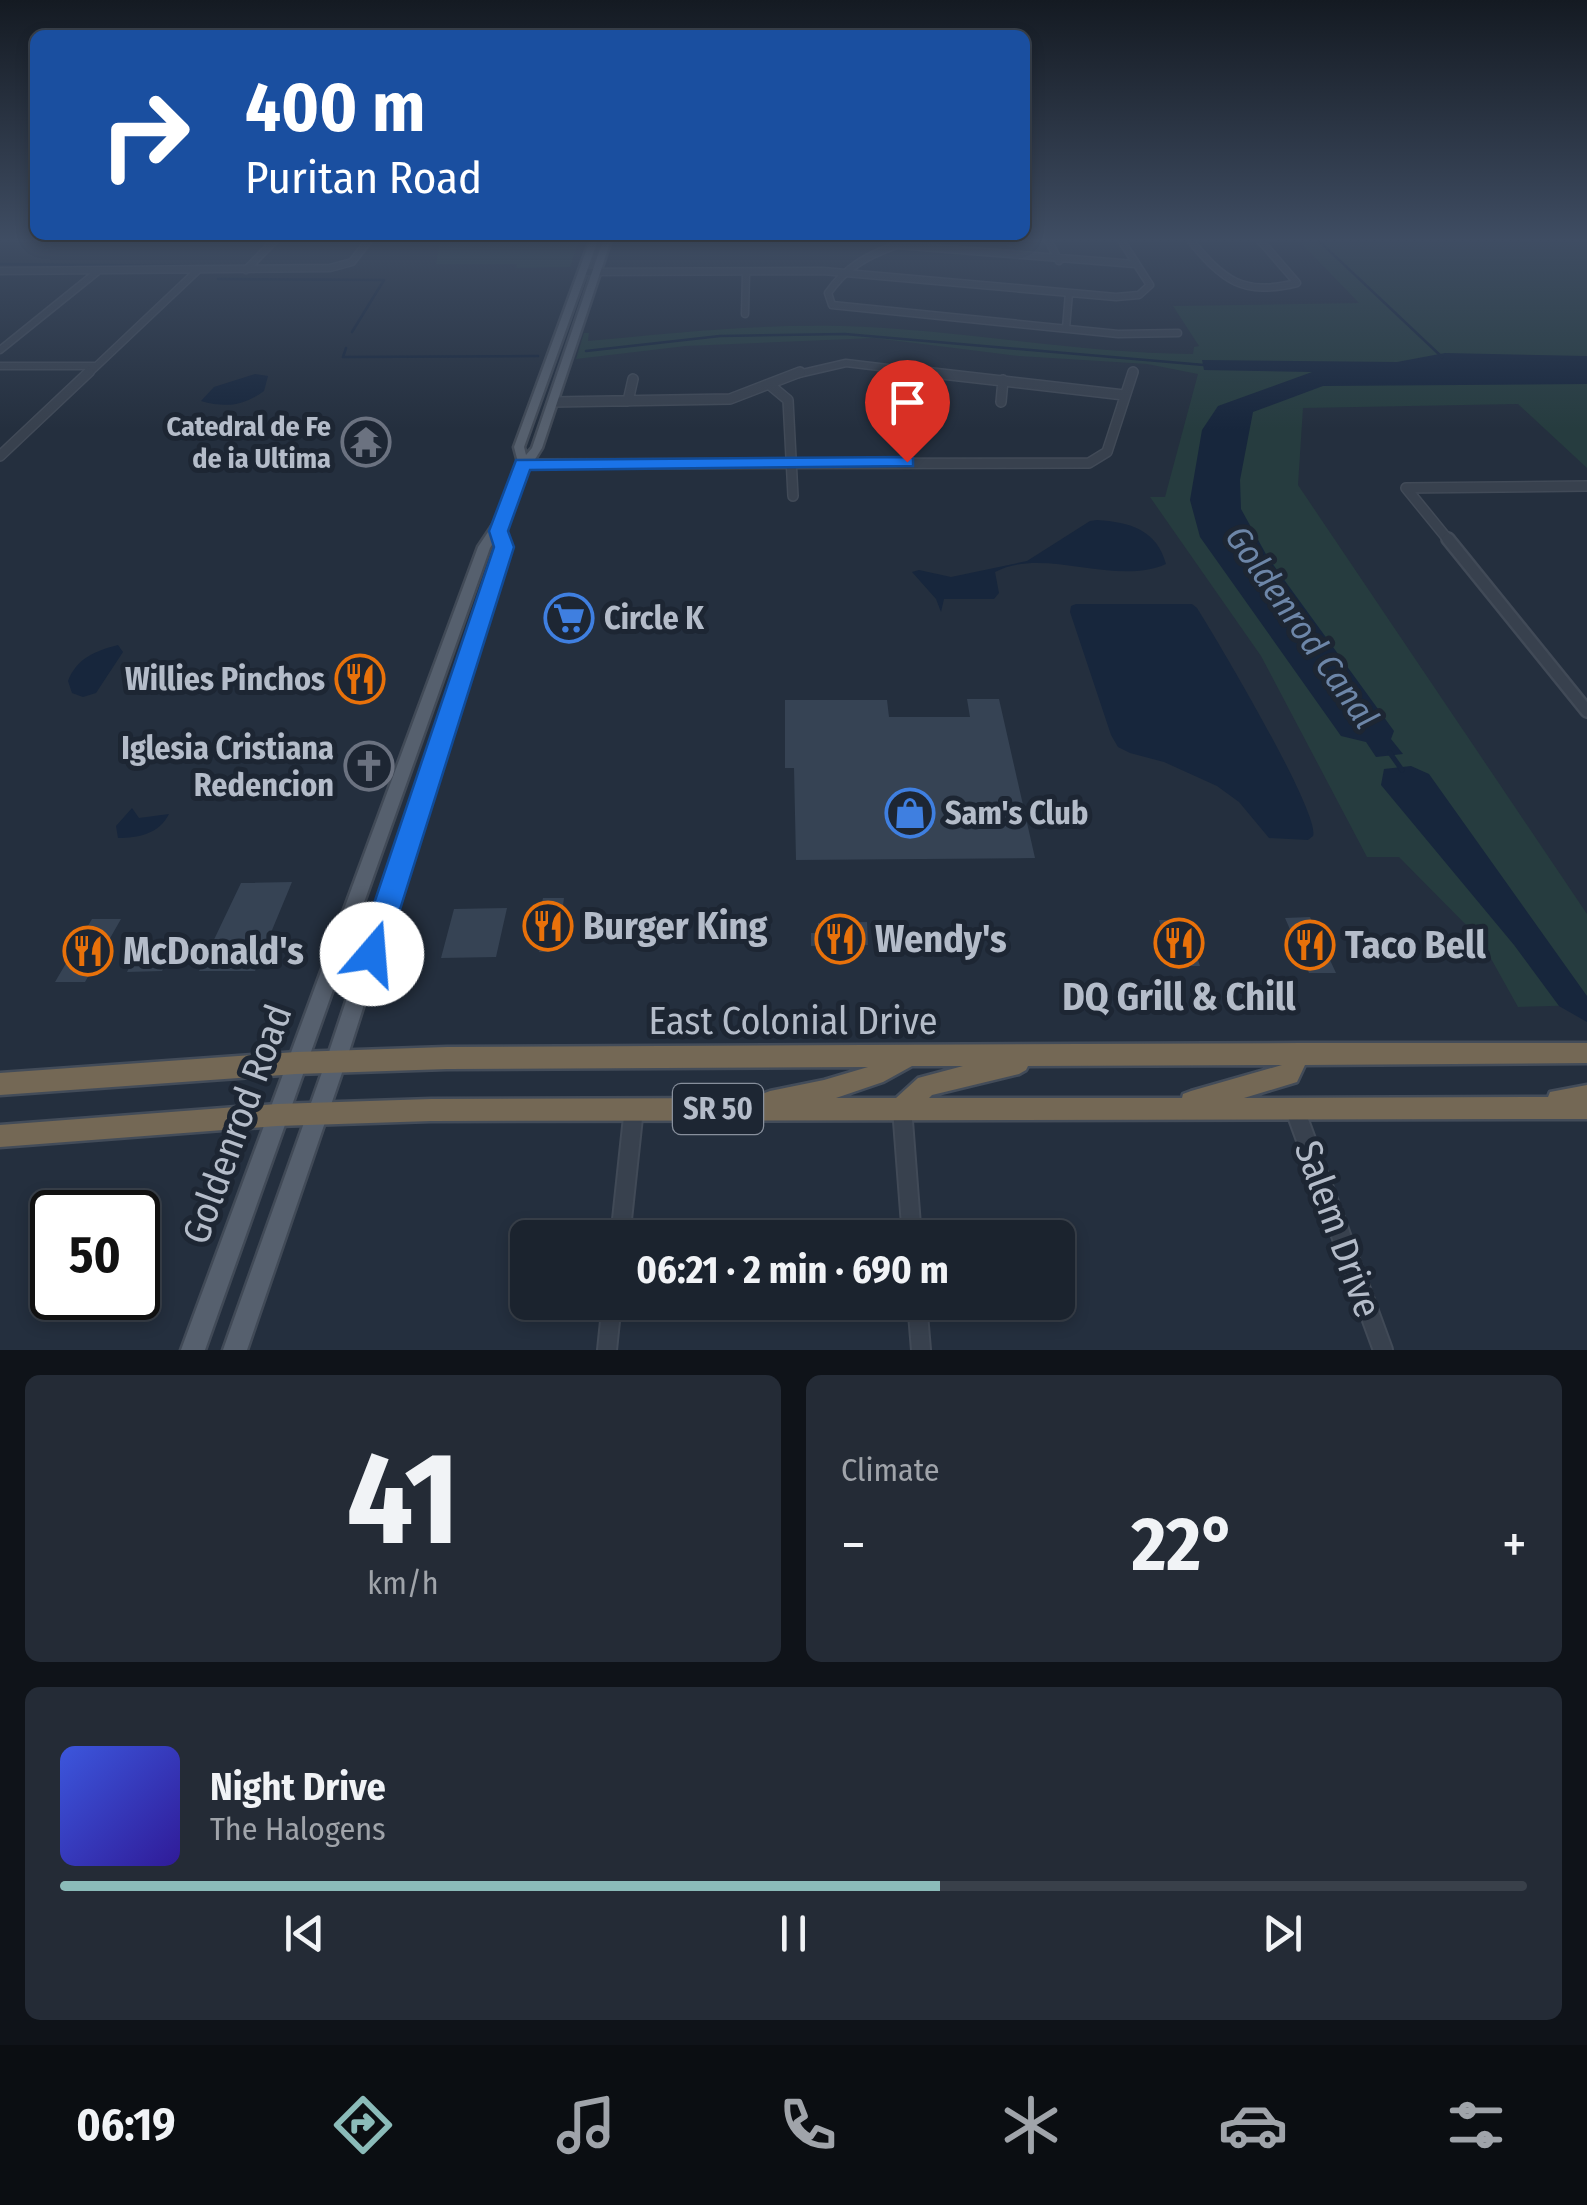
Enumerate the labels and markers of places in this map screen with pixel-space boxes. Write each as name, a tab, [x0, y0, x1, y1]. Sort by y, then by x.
pin	[865, 360, 950, 463]
place label: Catedral de Fe de ia Ultima	[166, 410, 331, 475]
temple icon: Catedral de Fe de ia Ultima	[340, 416, 392, 468]
supermarket icon: Circle K	[543, 592, 595, 644]
place label: Circle K	[604, 599, 704, 637]
restaurant icon: Willies Pinchos	[334, 653, 386, 705]
place label: Willies Pinchos	[125, 660, 325, 698]
place label: Iglesia Cristiana Redencion	[121, 729, 334, 804]
church icon: Iglesia Cristiana Redencion	[343, 740, 395, 792]
shop icon: Sam's Club	[884, 787, 936, 839]
place label: Sam's Club	[945, 794, 1088, 832]
restaurant icon: Burger King	[522, 900, 574, 952]
place label: Burger King	[583, 903, 767, 949]
restaurant icon: Wendy's	[814, 913, 866, 965]
place label: Wendy's	[875, 916, 1007, 962]
restaurant icon: DQ Grill & Chill	[1153, 917, 1205, 969]
restaurant icon: Taco Bell	[1284, 919, 1336, 971]
place label: Taco Bell	[1345, 922, 1486, 968]
restaurant icon: McDonald's	[62, 925, 114, 977]
place label: McDonald's	[123, 928, 304, 974]
place label: DQ Grill & Chill	[1062, 974, 1296, 1020]

